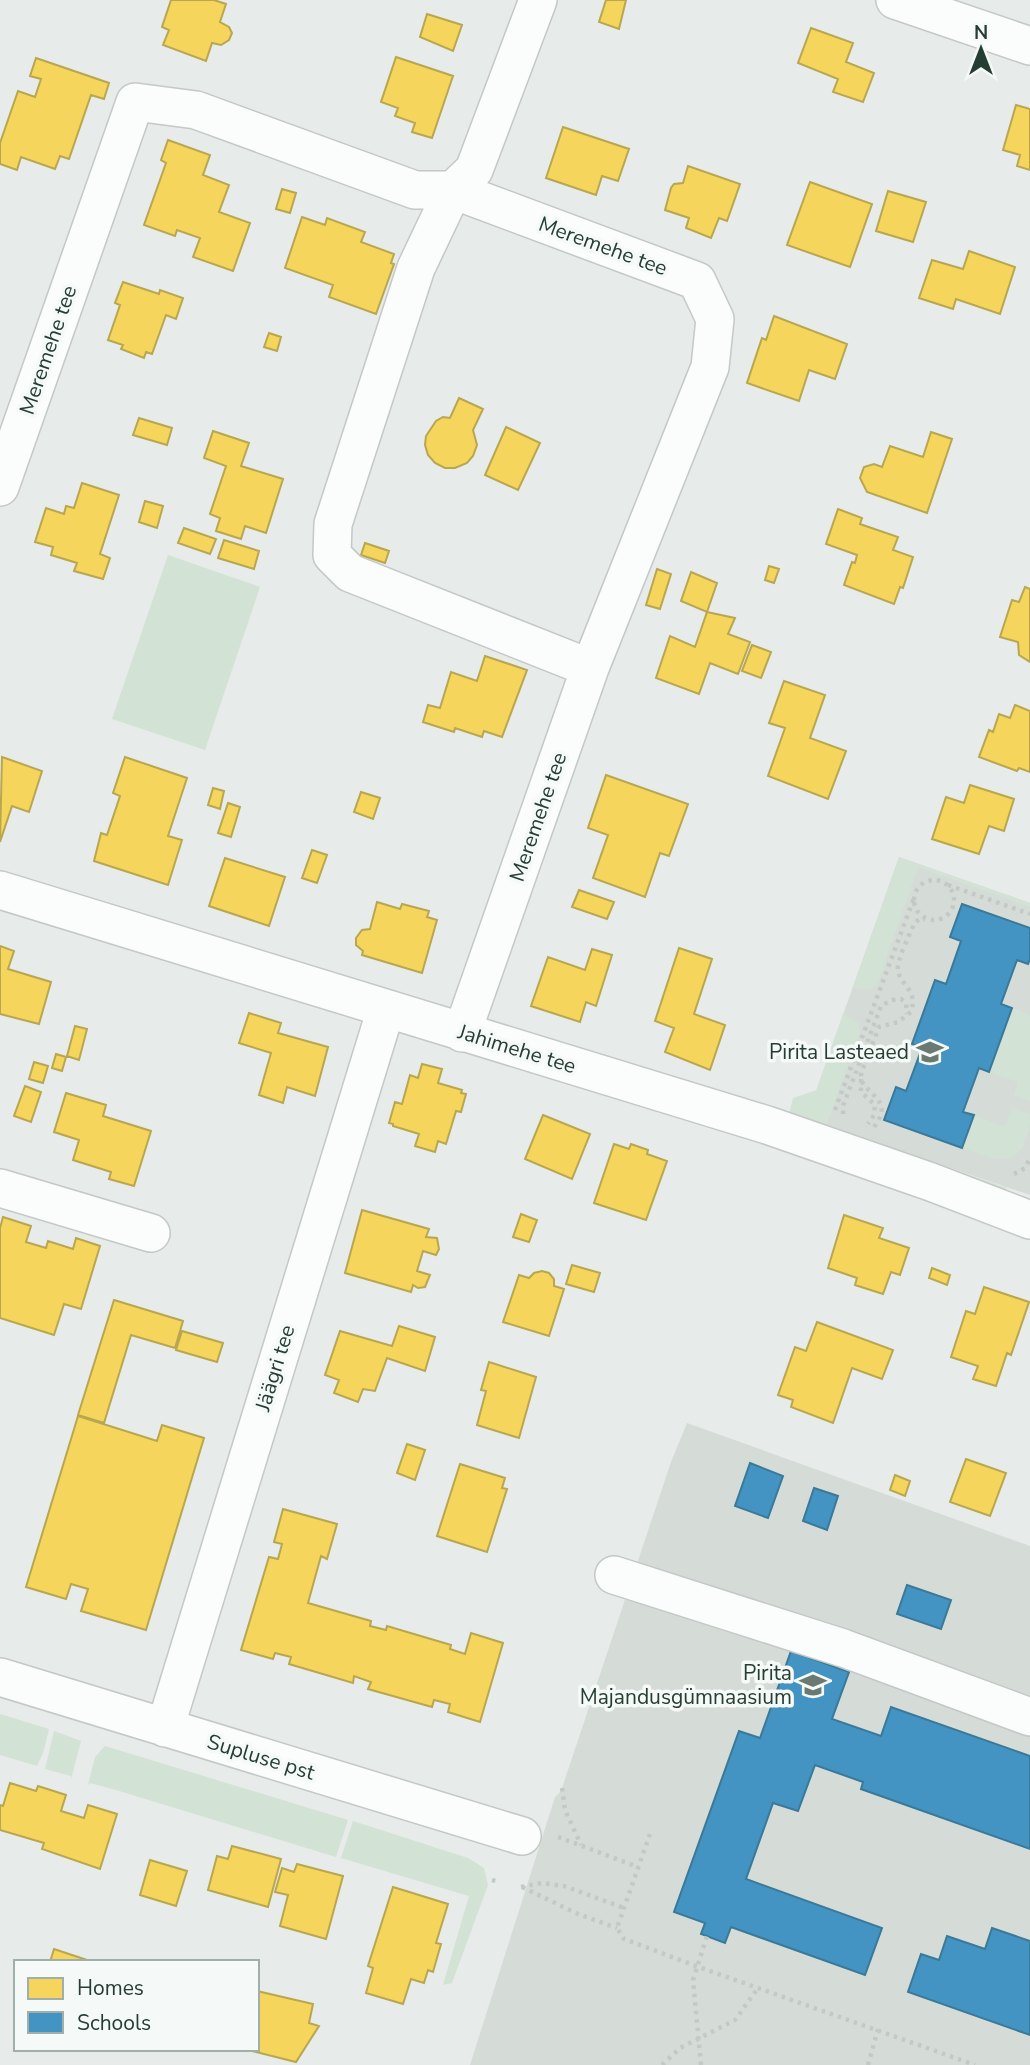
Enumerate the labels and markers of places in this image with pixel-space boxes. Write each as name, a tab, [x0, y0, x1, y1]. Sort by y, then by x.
school or university icon: Pirita Lasteaed	[915, 1037, 945, 1067]
place label: Pirita Lasteaed	[769, 1038, 909, 1066]
place label: Pirita Majandusgümnaasium	[580, 1659, 792, 1711]
school or university icon: Pirita Majandusgümnaasium	[798, 1670, 828, 1700]

